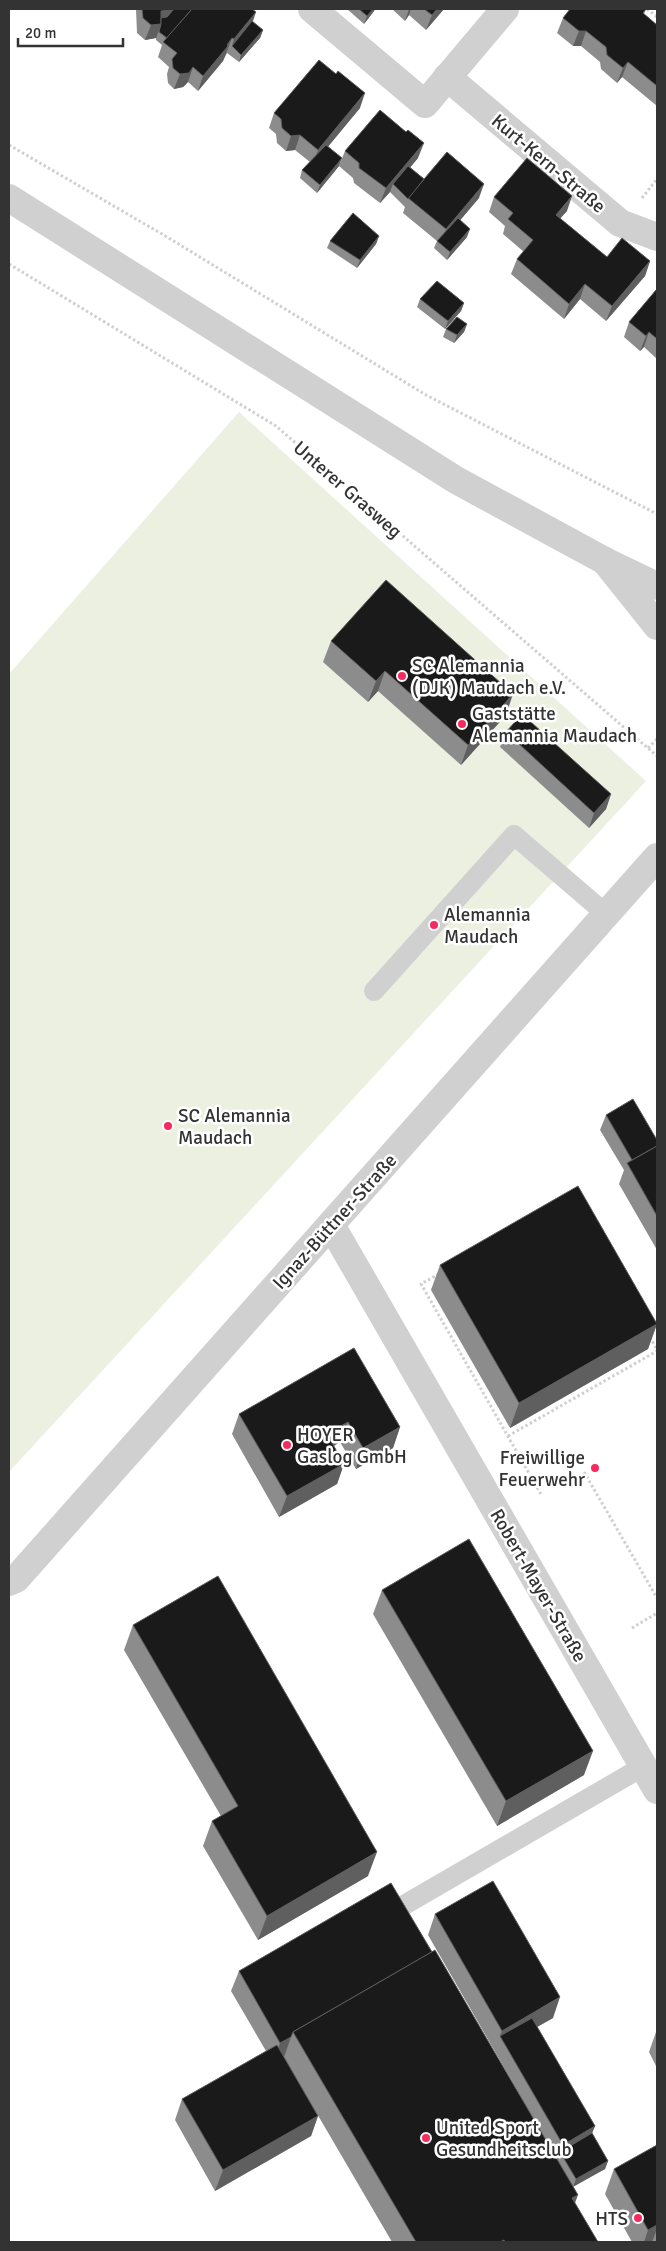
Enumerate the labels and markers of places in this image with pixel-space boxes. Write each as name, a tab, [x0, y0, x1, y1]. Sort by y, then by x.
place label: SC Alemannia (DJK) Maudach e.V.	[412, 654, 566, 700]
marker: SC Alemannia (DJK) Maudach e.V.	[396, 670, 408, 682]
place label: Gaststätte Alemannia Maudach	[472, 702, 637, 748]
marker: Gaststätte Alemannia Maudach	[456, 718, 468, 730]
place label: Alemannia Maudach	[444, 903, 531, 949]
marker: Alemannia Maudach	[428, 919, 440, 931]
place label: SC Alemannia Maudach	[178, 1104, 291, 1150]
marker: SC Alemannia Maudach	[162, 1120, 174, 1132]
place label: HOYER Gaslog GmbH	[297, 1423, 407, 1469]
marker: HOYER Gaslog GmbH	[281, 1439, 293, 1451]
place label: Freiwillige Feuerwehr	[499, 1446, 585, 1492]
marker: Freiwillige Feuerwehr	[589, 1462, 601, 1474]
place label: United Sport Gesundheitsclub	[436, 2116, 571, 2162]
marker: United Sport Gesundheitsclub	[420, 2132, 432, 2144]
place label: HTS	[595, 2207, 628, 2231]
marker: HTS	[632, 2212, 644, 2224]

